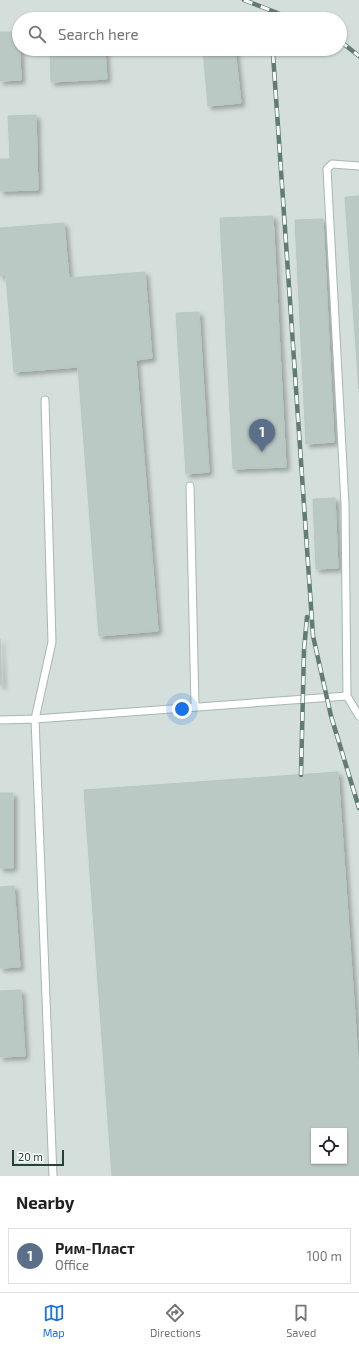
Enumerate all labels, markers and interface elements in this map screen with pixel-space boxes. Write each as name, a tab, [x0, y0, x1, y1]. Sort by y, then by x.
search box	[12, 12, 347, 56]
icon: search	[26, 23, 48, 45]
text: Search here	[58, 25, 139, 43]
pin: 1	[249, 419, 275, 452]
your location	[172, 699, 192, 719]
map controls	[311, 1128, 347, 1164]
button: locate	[311, 1128, 347, 1164]
scale bar	[12, 1148, 64, 1167]
text: 20 m	[18, 1150, 43, 1163]
text: Nearby	[16, 1192, 74, 1212]
text: Рим-Пласт	[55, 1239, 135, 1257]
text: 1	[27, 1248, 33, 1264]
text: 100 m	[307, 1248, 342, 1264]
text: Office	[55, 1257, 89, 1273]
tab: Map	[43, 1302, 65, 1339]
tab: Directions	[150, 1302, 201, 1339]
tab: Saved	[286, 1302, 316, 1339]

